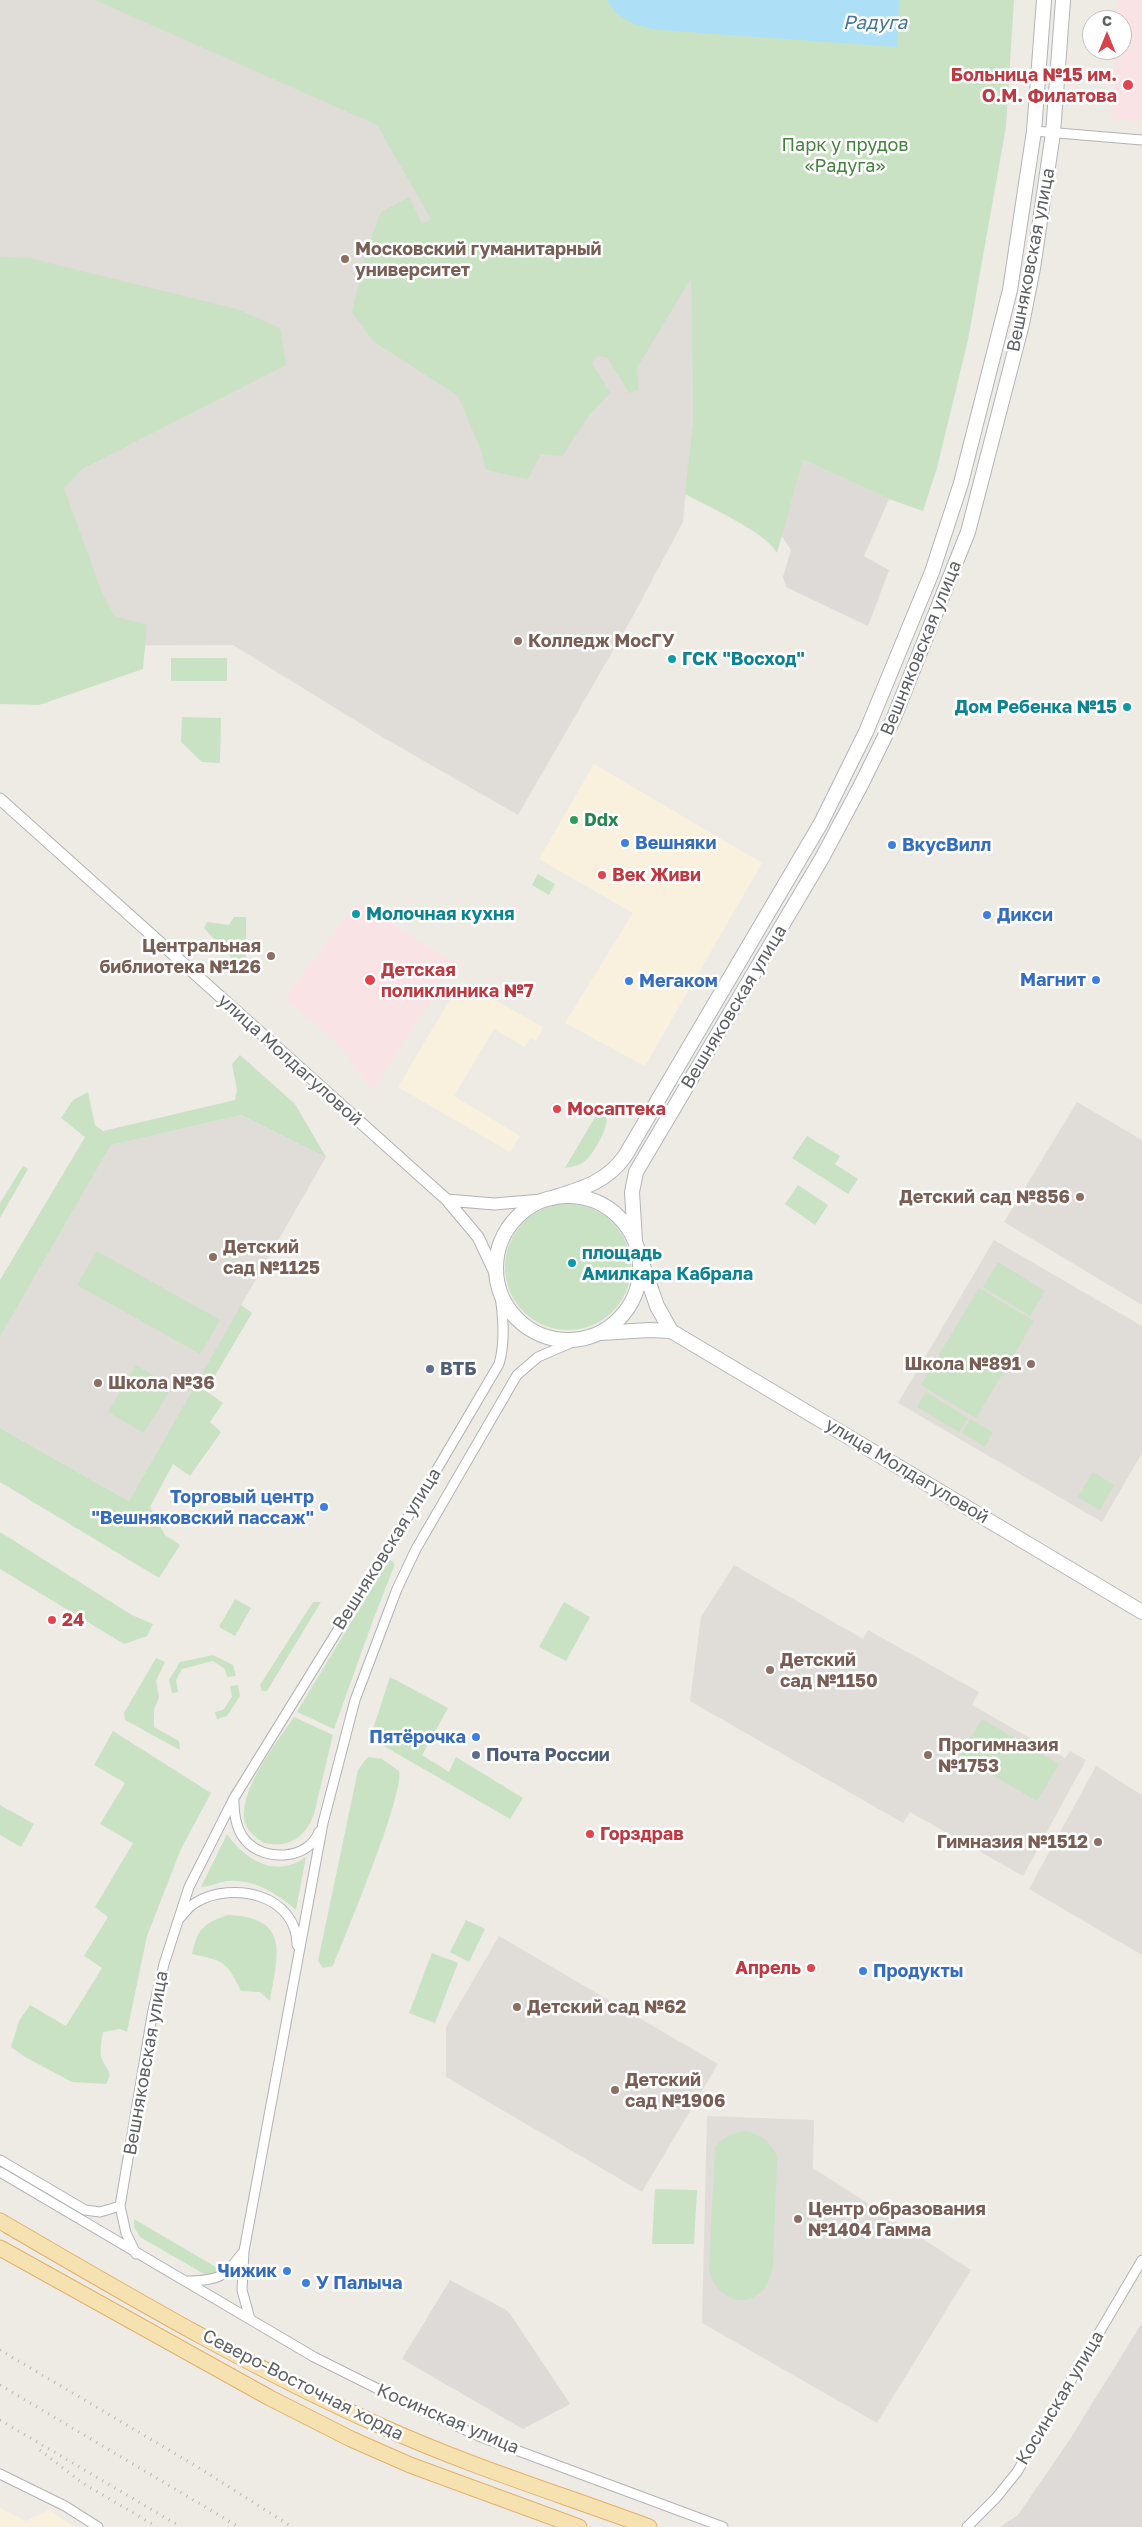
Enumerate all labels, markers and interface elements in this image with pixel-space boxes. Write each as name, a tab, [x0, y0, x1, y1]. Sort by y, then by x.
north arrow	[1082, 10, 1132, 60]
water label: Радуга	[843, 12, 907, 34]
text: С	[1102, 12, 1112, 29]
place label: Больница №15 им. О.М. Филатова	[951, 64, 1117, 106]
marker: Больница №15 им. О.М. Филатова	[1121, 78, 1135, 92]
park label: Парк у прудов «Радуга»	[781, 134, 909, 176]
street label: Вешняковская улица	[1003, 166, 1059, 354]
place label: Московский гуманитарный университет	[355, 238, 602, 280]
marker: Московский гуманитарный университет	[339, 253, 351, 265]
street label: Вешняковская улица	[876, 557, 966, 739]
place label: Колледж МосГУ	[528, 630, 675, 652]
marker: Колледж МосГУ	[512, 635, 524, 647]
place label: ГСК "Восход"	[682, 648, 805, 670]
marker: ГСК "Восход"	[666, 653, 678, 665]
place label: Дом Ребенка №15	[955, 696, 1117, 718]
marker: Дом Ребенка №15	[1121, 701, 1133, 713]
place label: Ddx	[584, 809, 618, 831]
marker: Ddx	[568, 814, 580, 826]
place label: Вешняки	[635, 832, 716, 854]
place label: ВкусВилл	[902, 834, 991, 856]
marker: Вешняки	[619, 837, 631, 849]
marker: ВкусВилл	[886, 839, 898, 851]
place label: Век Живи	[612, 864, 701, 886]
marker: Век Живи	[596, 869, 608, 881]
place label: Молочная кухня	[366, 903, 515, 925]
place label: Дикси	[997, 904, 1053, 926]
marker: Молочная кухня	[350, 908, 362, 920]
marker: Дикси	[981, 909, 993, 921]
street label: Вешняковская улица	[677, 921, 791, 1093]
place label: Центральная библиотека №126	[99, 935, 261, 978]
marker: Центральная библиотека №126	[265, 950, 277, 962]
place label: Детская поликлиника №7	[381, 959, 533, 1002]
place label: Магнит	[1020, 969, 1086, 991]
place label: Мегаком	[639, 970, 718, 992]
marker: Детская поликлиника №7	[363, 973, 377, 987]
marker: Магнит	[1090, 974, 1102, 986]
marker: Мегаком	[623, 975, 635, 987]
street label: улица Молдагуловой	[213, 989, 367, 1131]
place label: Мосаптека	[567, 1098, 666, 1120]
marker: Мосаптека	[551, 1103, 563, 1115]
place label: Детский сад №856	[899, 1186, 1070, 1208]
marker: Детский сад №856	[1074, 1191, 1086, 1203]
place label: Детский сад №1125	[223, 1236, 320, 1278]
place label: площадь Амилкара Кабрала	[582, 1242, 753, 1284]
marker: Детский сад №1125	[207, 1251, 219, 1263]
marker: площадь Амилкара Кабрала	[566, 1257, 578, 1269]
place label: Школа №891	[904, 1353, 1021, 1375]
place label: ВТБ	[440, 1358, 477, 1380]
marker: Школа №891	[1025, 1358, 1037, 1370]
marker: ВТБ	[424, 1363, 436, 1375]
place label: Школа №36	[108, 1372, 215, 1394]
marker: Школа №36	[92, 1377, 104, 1389]
street label: улица Молдагуловой	[821, 1414, 993, 1528]
street label: Вешняковская улица	[328, 1464, 446, 1634]
place label: Торговый центр "Вешняковский пассаж"	[91, 1486, 314, 1528]
marker: Торговый центр "Вешняковский пассаж"	[318, 1501, 330, 1513]
place label: 24	[62, 1609, 84, 1631]
marker: 24	[46, 1614, 58, 1626]
place label: Детский сад №1150	[780, 1649, 878, 1692]
marker: Детский сад №1150	[764, 1664, 776, 1676]
place label: Пятёрочка	[369, 1726, 466, 1748]
marker: Пятёрочка	[470, 1731, 482, 1743]
place label: Прогимназия №1753	[938, 1734, 1059, 1776]
place label: Почта России	[486, 1744, 610, 1766]
marker: Почта России	[470, 1749, 482, 1761]
marker: Прогимназия №1753	[922, 1749, 934, 1761]
place label: Горздрав	[600, 1823, 684, 1845]
marker: Горздрав	[584, 1828, 596, 1840]
place label: Гимназия №1512	[937, 1831, 1088, 1853]
marker: Гимназия №1512	[1092, 1836, 1104, 1848]
place label: Апрель	[735, 1957, 801, 1979]
place label: Продукты	[873, 1960, 964, 1982]
marker: Апрель	[805, 1962, 817, 1974]
marker: Продукты	[857, 1965, 869, 1977]
street label: Вешняковская улица	[119, 1969, 173, 2157]
place label: Детский сад №62	[527, 1996, 686, 2018]
marker: Детский сад №62	[511, 2001, 523, 2013]
place label: Детский сад №1906	[625, 2069, 725, 2112]
marker: Детский сад №1906	[609, 2084, 621, 2096]
place label: Центр образования №1404 Гамма	[808, 2198, 986, 2240]
marker: Центр образования №1404 Гамма	[792, 2213, 804, 2225]
place label: Чижик	[218, 2260, 277, 2282]
marker: Чижик	[281, 2265, 293, 2277]
place label: У Палыча	[316, 2272, 402, 2294]
marker: У Палыча	[300, 2277, 312, 2289]
street label: Северо-Восточная хорда	[199, 2325, 407, 2445]
street label: Косинская улица	[1011, 2327, 1109, 2469]
street label: Косинская улица	[374, 2379, 522, 2459]

